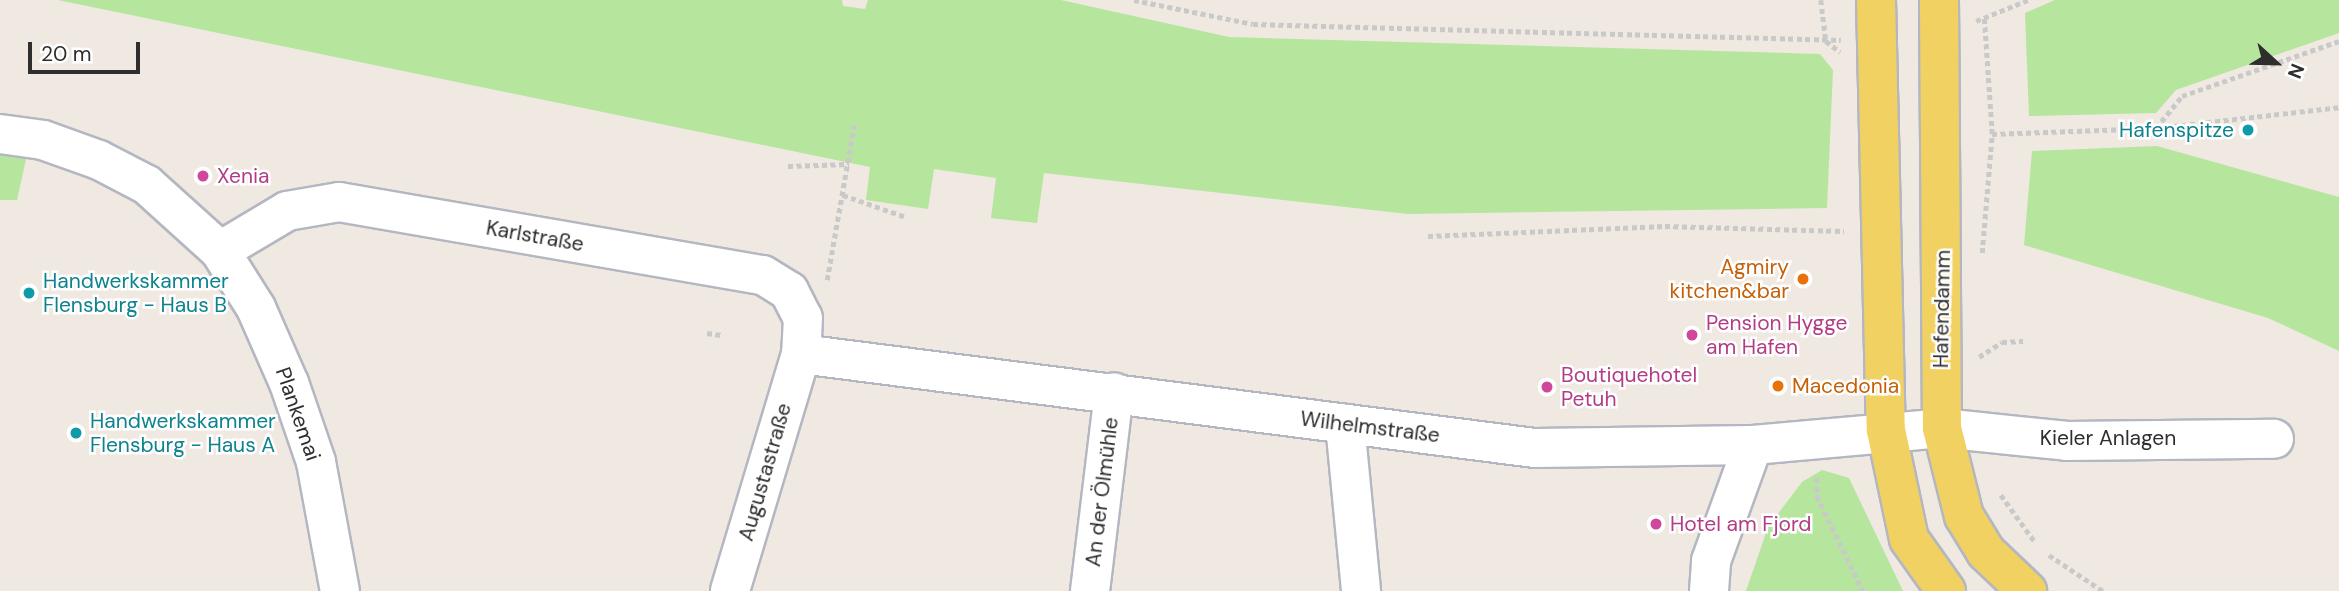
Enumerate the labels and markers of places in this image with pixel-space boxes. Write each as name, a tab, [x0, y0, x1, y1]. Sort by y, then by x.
place label: Hafenspitze	[2119, 117, 2234, 143]
marker: Hafenspitze	[2240, 122, 2256, 138]
place label: Xenia	[217, 163, 269, 189]
marker: Xenia	[195, 168, 211, 184]
place label: Agmiry kitchen&bar	[1670, 254, 1789, 304]
place label: Handwerkskammer Flensburg - Haus B	[43, 268, 229, 318]
marker: Agmiry kitchen&bar	[1795, 271, 1811, 287]
marker: Handwerkskammer Flensburg - Haus B	[21, 285, 37, 301]
place label: Pension Hygge am Hafen	[1706, 310, 1847, 360]
marker: Pension Hygge am Hafen	[1684, 327, 1700, 343]
place label: Boutiquehotel Petuh	[1561, 362, 1697, 412]
place label: Macedonia	[1792, 373, 1899, 399]
marker: Macedonia	[1770, 378, 1786, 394]
marker: Boutiquehotel Petuh	[1539, 379, 1555, 395]
place label: Handwerkskammer Flensburg - Haus A	[90, 408, 276, 458]
marker: Handwerkskammer Flensburg - Haus A	[68, 425, 84, 441]
place label: Hotel am Fjord	[1670, 511, 1812, 537]
marker: Hotel am Fjord	[1648, 516, 1664, 532]

